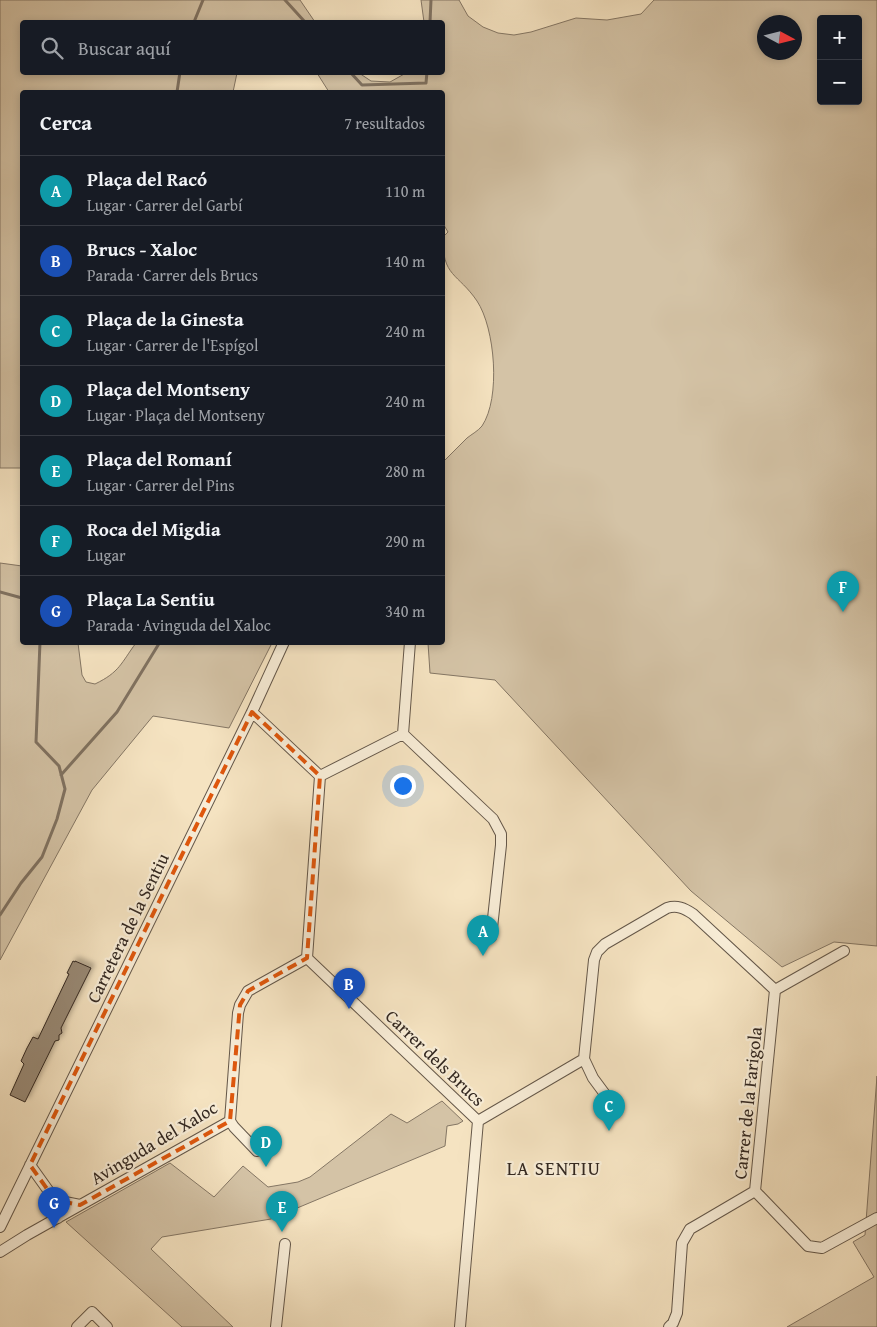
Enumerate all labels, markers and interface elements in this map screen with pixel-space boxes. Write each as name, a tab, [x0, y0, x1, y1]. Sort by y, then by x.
north arrow	[757, 15, 802, 60]
map controls	[817, 15, 862, 105]
button: +	[817, 15, 862, 60]
search box	[20, 20, 445, 75]
icon: search	[38, 34, 66, 62]
text: Buscar aquí	[78, 34, 171, 62]
button: −	[817, 60, 862, 105]
text: Cerca	[40, 107, 92, 138]
text: 7 resultados	[344, 111, 425, 135]
text: Plaça del Racó	[87, 165, 207, 193]
text: A	[51, 179, 61, 203]
text: 110 m	[385, 179, 425, 203]
text: Lugar · Carrer del Garbí	[87, 193, 243, 217]
text: Brucs - Xaloc	[87, 235, 197, 263]
text: B	[51, 249, 61, 273]
text: 140 m	[385, 249, 425, 273]
text: Parada · Carrer dels Brucs	[87, 263, 258, 287]
text: Plaça de la Ginesta	[87, 305, 244, 333]
text: C	[51, 319, 61, 343]
text: 240 m	[385, 319, 425, 343]
text: Lugar · Carrer de l'Espígol	[87, 333, 258, 357]
text: Plaça del Montseny	[87, 375, 250, 403]
text: D	[51, 389, 61, 413]
text: 240 m	[385, 389, 425, 413]
text: Lugar · Plaça del Montseny	[87, 403, 265, 427]
text: Plaça del Romaní	[87, 445, 232, 473]
text: E	[52, 459, 60, 483]
text: 280 m	[385, 459, 425, 483]
text: Lugar · Carrer del Pins	[87, 473, 235, 497]
text: Roca del Migdia	[87, 515, 221, 543]
text: F	[52, 529, 60, 553]
text: 290 m	[385, 529, 425, 553]
text: Lugar	[87, 543, 126, 567]
pin: F	[827, 571, 859, 612]
text: Plaça La Sentiu	[87, 585, 215, 613]
text: G	[51, 599, 61, 623]
text: 340 m	[385, 599, 425, 623]
text: Parada · Avinguda del Xaloc	[87, 613, 271, 637]
your location	[390, 773, 416, 799]
street label: Carretera de la Sentiu	[80, 848, 176, 1007]
pin: A	[467, 915, 499, 956]
pin: B	[333, 968, 365, 1009]
street label: Carrer dels Brucs	[379, 1003, 491, 1112]
street label: Carrer de la Farigola	[726, 1025, 769, 1180]
pin: C	[593, 1090, 625, 1131]
street label: Avinguda del Xaloc	[85, 1094, 222, 1191]
pin: D	[250, 1126, 282, 1167]
district label: LA SENTIU	[507, 1154, 601, 1182]
pin: G	[38, 1187, 70, 1228]
pin: E	[266, 1191, 298, 1232]

